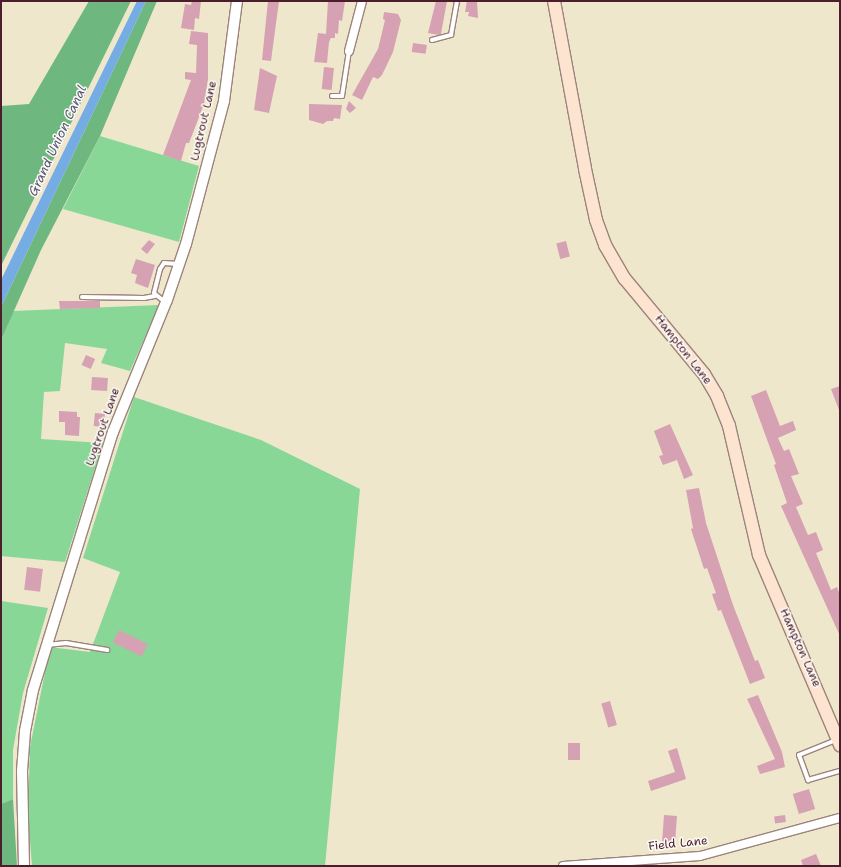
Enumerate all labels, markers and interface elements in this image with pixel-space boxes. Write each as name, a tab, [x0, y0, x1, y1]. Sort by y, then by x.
street label: Lugtrout Lane	[188, 79, 220, 163]
water label: Grand Union Canal	[26, 83, 90, 199]
street label: Hampton Lane	[651, 312, 715, 388]
street label: Lugtrout Lane	[83, 386, 123, 468]
street label: Hampton Lane	[776, 606, 824, 690]
street label: Field Lane	[648, 834, 708, 854]

